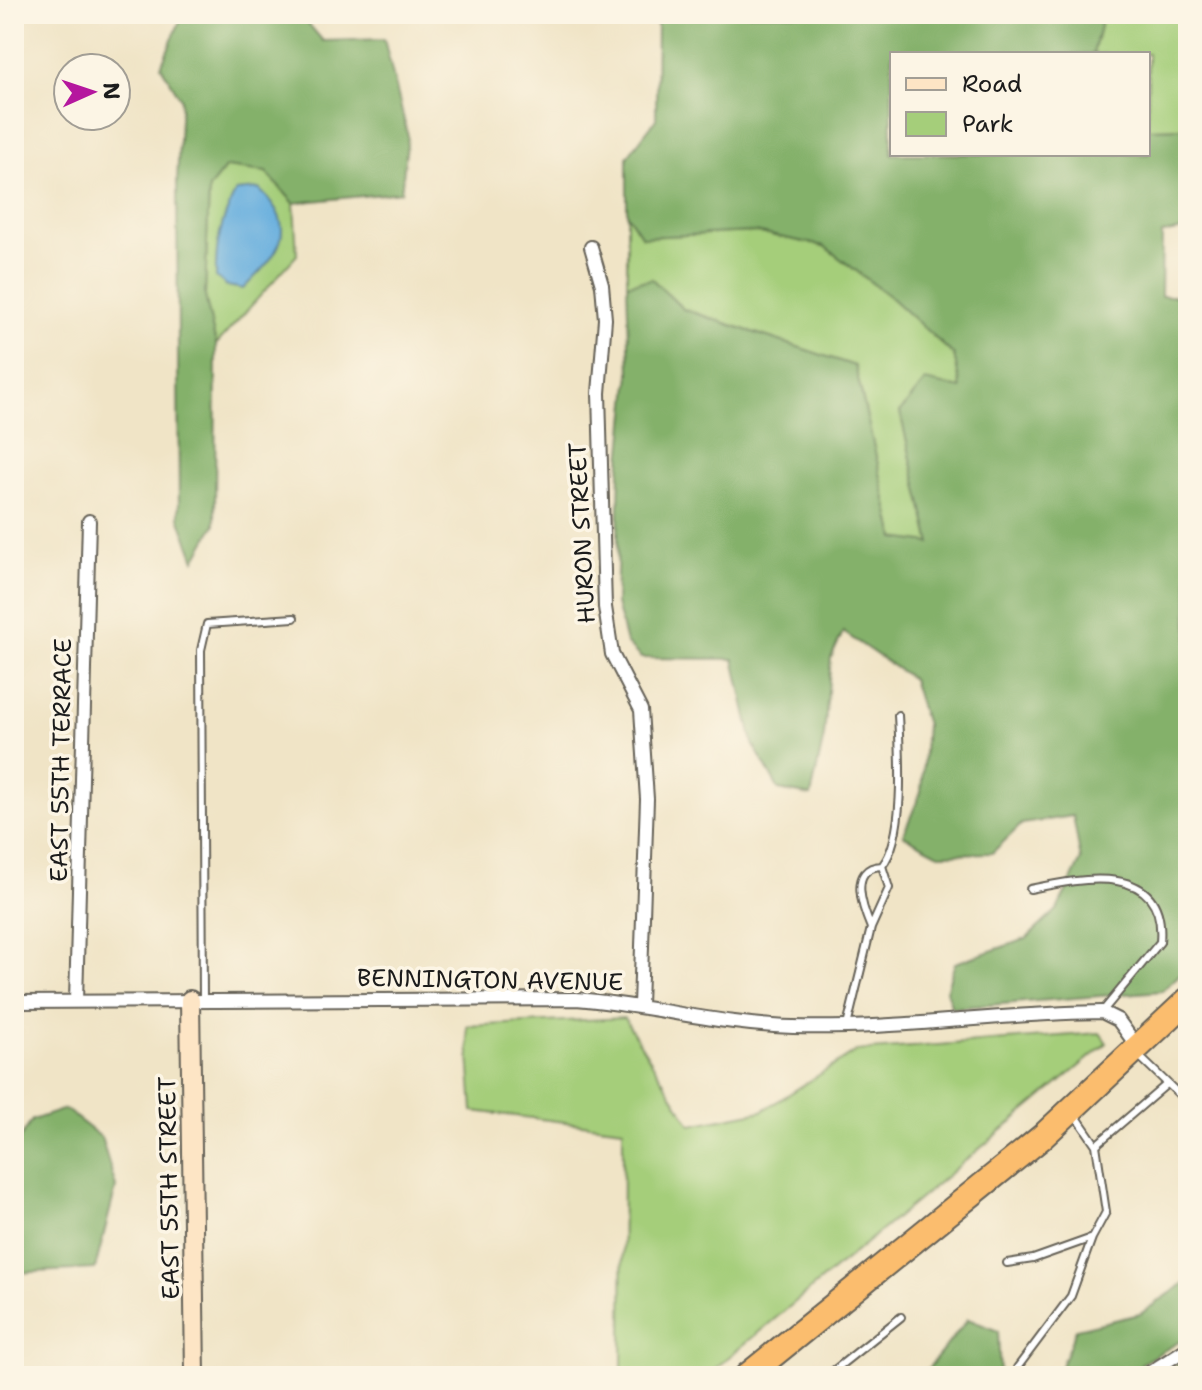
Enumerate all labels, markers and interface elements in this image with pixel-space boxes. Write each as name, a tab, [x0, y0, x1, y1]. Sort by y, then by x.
north arrow	[52, 52, 132, 132]
legend	[890, 52, 1150, 156]
text: Road	[962, 68, 1022, 100]
text: N	[97, 82, 126, 100]
text: Park	[962, 108, 1014, 140]
street label: HURON STREET	[561, 441, 603, 625]
street label: EAST 55TH TERRACE	[43, 638, 79, 882]
street label: BENNINGTON AVENUE	[357, 962, 623, 998]
street label: EAST 55TH STREET	[151, 1076, 187, 1300]

